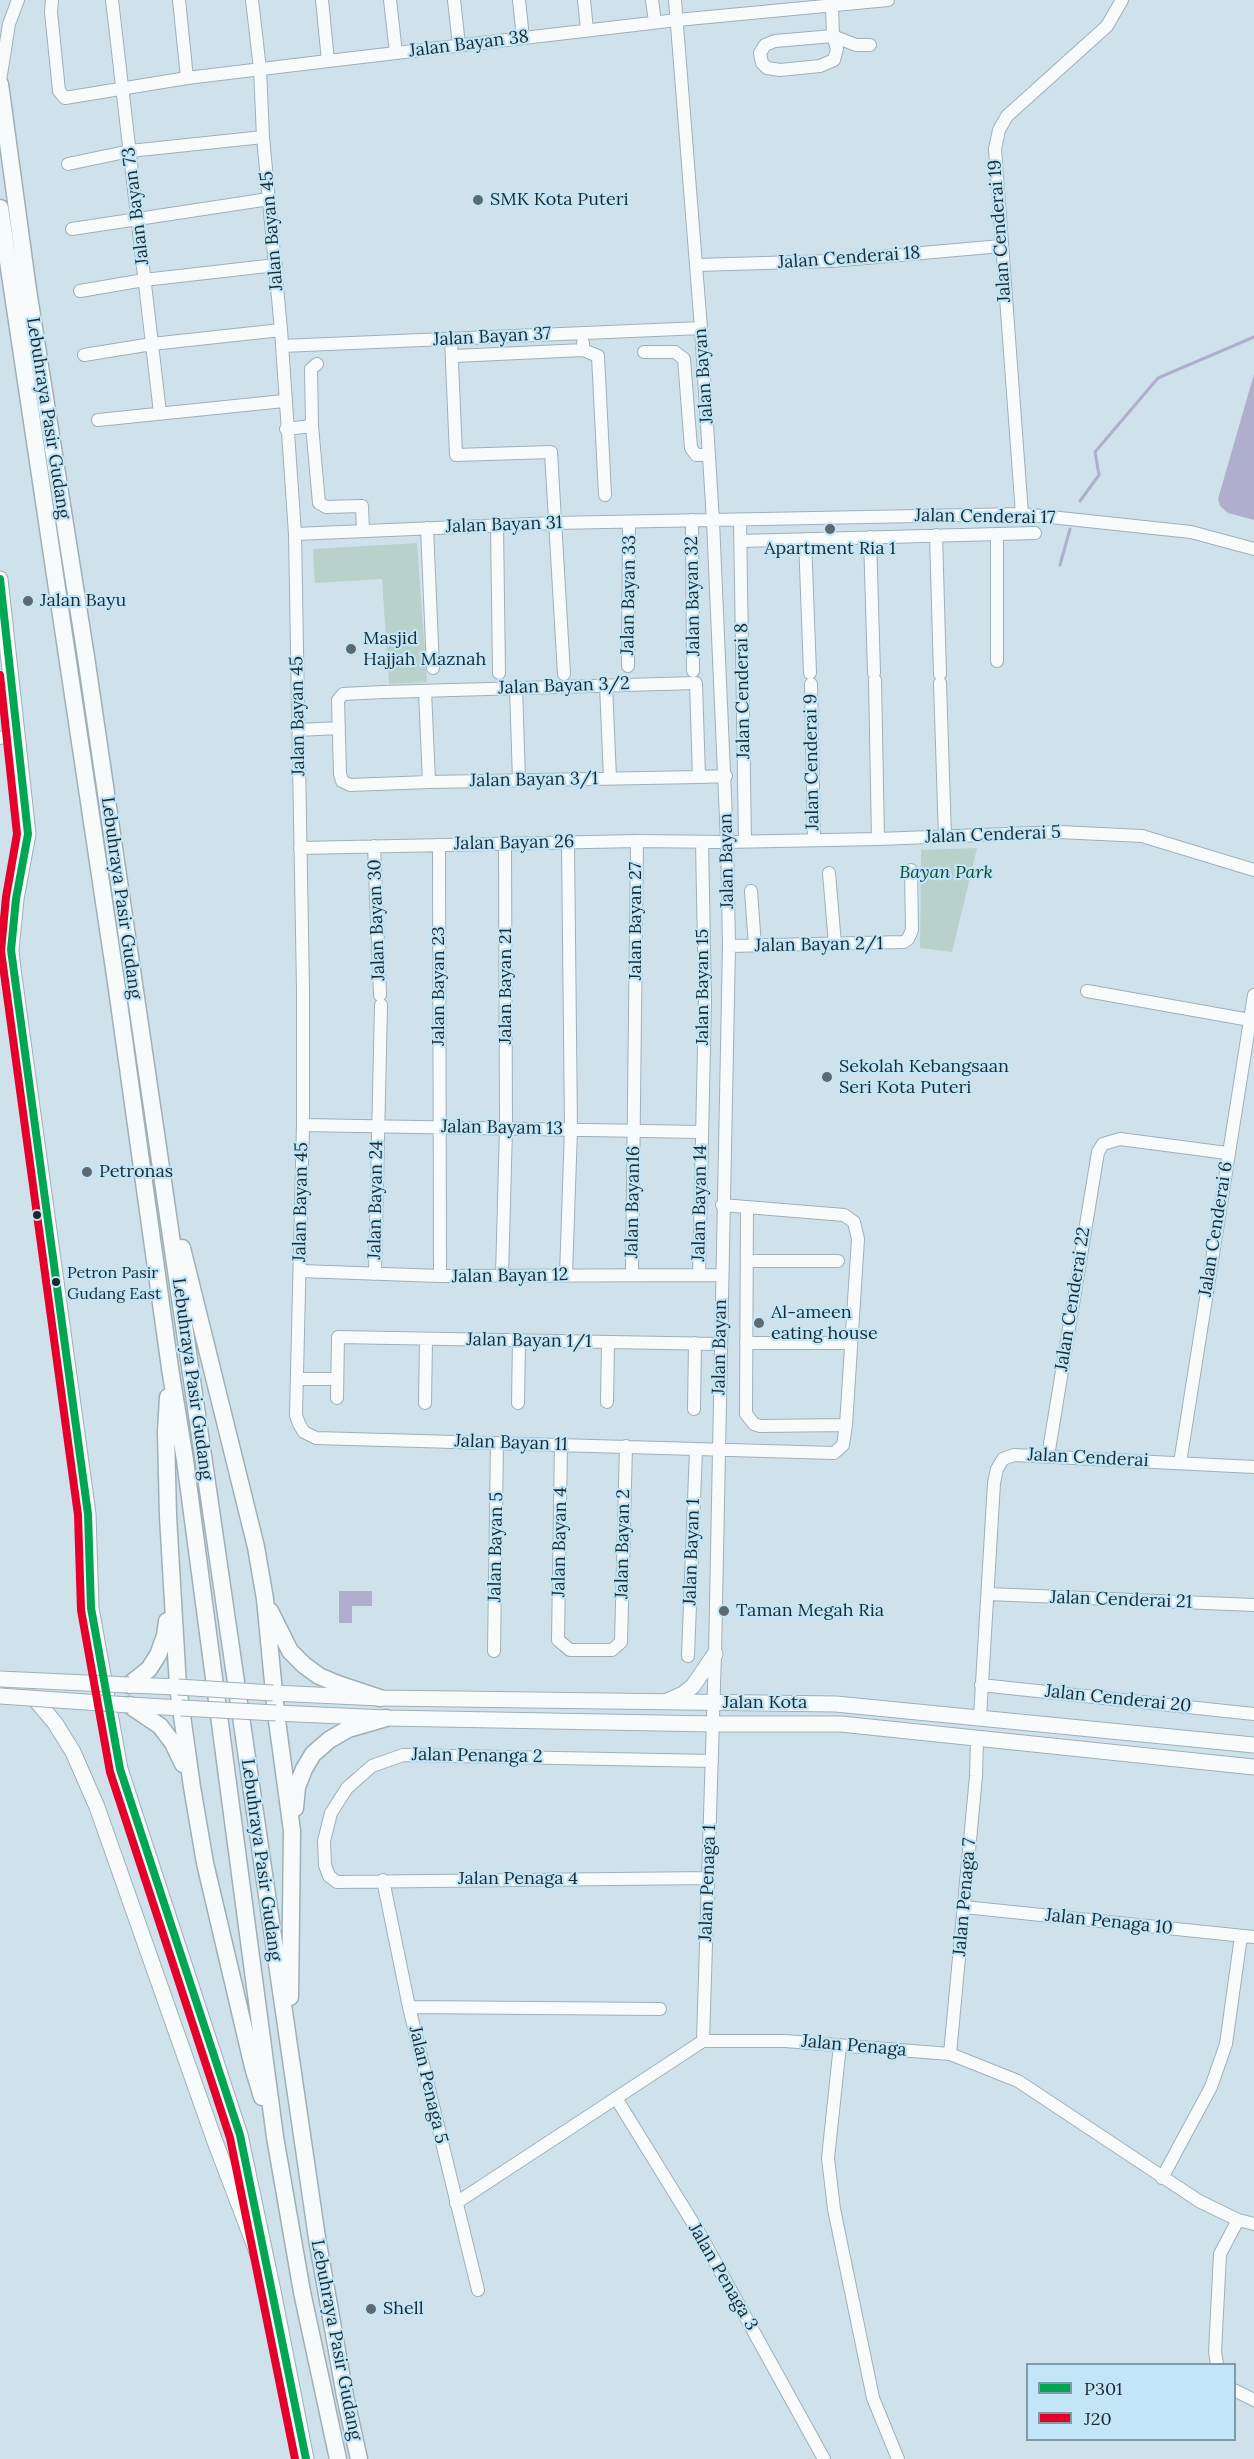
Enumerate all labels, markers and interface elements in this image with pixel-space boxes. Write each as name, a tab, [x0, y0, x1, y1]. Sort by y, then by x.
street label: Jalan Bayan 38	[408, 26, 530, 62]
street label: Jalan Bayan 73	[118, 146, 154, 266]
street label: Jalan Cenderai 19	[984, 159, 1016, 303]
street label: Jalan Bayan 45	[256, 170, 288, 292]
place label: SMK Kota Puteri	[490, 189, 629, 211]
marker: SMK Kota Puteri	[471, 193, 485, 207]
street label: Jalan Cenderai 18	[777, 242, 921, 274]
street label: Lebuhraya Pasir Gudang	[21, 316, 75, 520]
street label: Jalan Bayan 37	[432, 323, 552, 351]
street label: Jalan Bayan	[690, 328, 718, 424]
street label: Jalan Cenderai 17	[914, 505, 1056, 529]
street label: Jalan Bayan 31	[445, 512, 563, 538]
marker: Apartment Ria 1	[823, 522, 837, 536]
street label: Jalan Bayan 33	[617, 535, 641, 655]
street label: Jalan Bayan 32	[681, 536, 705, 656]
place label: Apartment Ria 1	[764, 538, 896, 560]
place label: Jalan Bayu	[40, 590, 126, 612]
marker: Jalan Bayu	[21, 594, 35, 608]
street label: Jalan Cenderai 8	[731, 623, 755, 759]
place label: Masjid Hajjah Maznah	[363, 628, 486, 670]
marker: Masjid Hajjah Maznah	[344, 642, 358, 656]
street label: Jalan Bayan 45	[286, 656, 310, 776]
street label: Jalan Bayan 3/2	[498, 673, 630, 699]
street label: Jalan Cenderai 9	[800, 694, 824, 830]
street label: Jalan Bayan 3/1	[470, 768, 598, 792]
street label: Lebuhraya Pasir Gudang	[96, 796, 146, 1000]
street label: Jalan Bayan	[715, 813, 739, 909]
street label: Jalan Cenderai 5	[925, 822, 1061, 848]
street label: Jalan Bayan 26	[454, 831, 574, 855]
street label: Jalan Bayan 30	[364, 859, 390, 981]
street label: Jalan Bayan 27	[625, 862, 647, 980]
park label: Bayan Park	[899, 862, 993, 884]
street label: Jalan Bayan 23	[428, 926, 450, 1046]
street label: Jalan Bayan 21	[495, 928, 517, 1044]
street label: Jalan Bayan 15	[692, 929, 714, 1045]
street label: Jalan Bayan 2/1	[755, 933, 883, 957]
place label: Sekolah Kebangsaan Seri Kota Puteri	[839, 1056, 1009, 1098]
marker: Sekolah Kebangsaan Seri Kota Puteri	[820, 1070, 834, 1084]
street label: Jalan Bayam 13	[441, 1116, 563, 1140]
street label: Jalan Bayan 24	[364, 1140, 388, 1260]
street label: Jalan Bayan 45	[289, 1142, 313, 1262]
street label: Jalan Bayan 14	[688, 1145, 712, 1261]
street label: Jalan Bayan16	[621, 1146, 645, 1258]
street label: Jalan Cenderai 6	[1195, 1160, 1237, 1298]
place label: Petronas	[99, 1161, 173, 1183]
marker: Petronas	[80, 1165, 94, 1179]
unlabelled marker	[31, 1209, 43, 1221]
street label: Jalan Cenderai 22	[1051, 1225, 1095, 1373]
place label: Petron Pasir Gudang East	[67, 1263, 161, 1301]
street label: Jalan Bayan 12	[452, 1264, 568, 1288]
marker: Petron Pasir Gudang East	[50, 1276, 62, 1288]
street label: Lebuhraya Pasir Gudang	[167, 1277, 217, 1481]
street label: Jalan Bayan	[708, 1299, 732, 1395]
place label: Al-ameen eating house	[771, 1302, 878, 1344]
marker: Al-ameen eating house	[752, 1316, 766, 1330]
street label: Jalan Bayan 1/1	[466, 1329, 592, 1353]
street label: Jalan Bayan 11	[454, 1430, 568, 1456]
street label: Jalan Cenderai	[1027, 1444, 1149, 1472]
street label: Jalan Bayan 4	[548, 1487, 572, 1597]
street label: Jalan Bayan 2	[611, 1489, 635, 1599]
street label: Jalan Bayan 5	[484, 1492, 508, 1602]
street label: Jalan Bayan 1	[679, 1498, 705, 1606]
street label: Jalan Cenderai 21	[1050, 1587, 1192, 1613]
place label: Taman Megah Ria	[736, 1600, 884, 1622]
marker: Taman Megah Ria	[717, 1604, 731, 1618]
street label: Jalan Cenderai 20	[1044, 1681, 1192, 1717]
street label: Jalan Kota	[723, 1692, 807, 1714]
street label: Jalan Penanga 2	[411, 1744, 543, 1768]
street label: Lebuhraya Pasir Gudang	[236, 1758, 286, 1962]
street label: Jalan Penaga 1	[695, 1824, 721, 1942]
street label: Jalan Penaga 7	[949, 1837, 981, 1957]
street label: Jalan Penaga 4	[458, 1868, 578, 1890]
street label: Jalan Penaga 10	[1044, 1905, 1174, 1939]
street label: Jalan Penaga 5	[404, 2024, 452, 2146]
street label: Jalan Penaga	[801, 2031, 907, 2061]
street label: Jalan Penaga 3	[684, 2220, 762, 2334]
street label: Lebuhraya Pasir Gudang	[306, 2238, 366, 2442]
place label: Shell	[383, 2298, 424, 2320]
marker: Shell	[364, 2302, 378, 2316]
legend	[1026, 2363, 1236, 2441]
text: P301	[1084, 2377, 1123, 2400]
text: J20	[1084, 2407, 1112, 2430]

